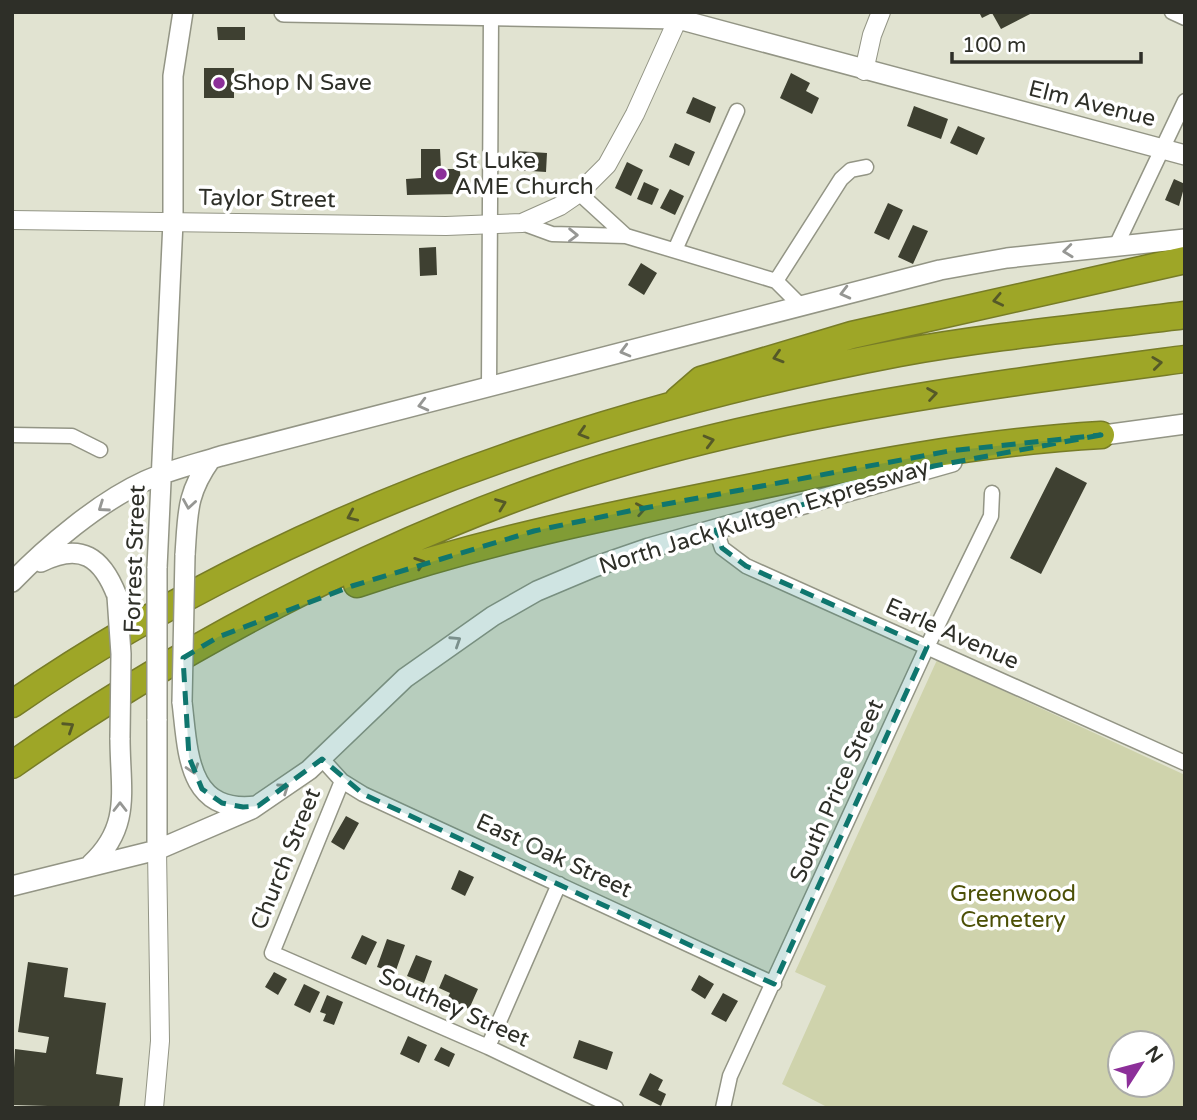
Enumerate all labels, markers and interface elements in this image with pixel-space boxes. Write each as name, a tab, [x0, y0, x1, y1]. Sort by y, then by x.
scale bar	[952, 21, 1141, 65]
text: 100 m	[962, 33, 1026, 58]
place label: Shop N Save	[233, 69, 372, 97]
marker: Shop N Save	[211, 75, 227, 91]
street label: Elm Avenue	[1026, 75, 1158, 133]
place label: St Luke AME Church	[455, 147, 594, 201]
marker: St Luke AME Church	[433, 166, 449, 182]
street label: Taylor Street	[198, 184, 336, 214]
one-way arrow	[568, 227, 578, 243]
one-way arrow	[1062, 243, 1073, 258]
one-way arrow	[839, 285, 851, 299]
one-way arrow	[992, 292, 1004, 307]
one-way arrow	[619, 343, 631, 358]
one-way arrow	[772, 348, 784, 363]
one-way arrow	[1151, 355, 1163, 370]
one-way arrow	[926, 387, 938, 402]
one-way arrow	[417, 396, 429, 411]
one-way arrow	[577, 425, 589, 440]
one-way arrow	[703, 435, 715, 449]
street label: North Jack Kultgen Expressway	[596, 453, 932, 581]
street label: Forrest Street	[118, 484, 152, 634]
one-way arrow	[182, 498, 197, 510]
one-way arrow	[495, 498, 507, 512]
one-way arrow	[98, 499, 111, 511]
one-way arrow	[635, 502, 647, 517]
one-way arrow	[347, 508, 359, 522]
one-way arrow	[413, 557, 425, 571]
street label: Earle Avenue	[881, 592, 1023, 676]
one-way arrow	[449, 636, 462, 649]
street label: South Price Street	[784, 695, 890, 887]
one-way arrow	[61, 723, 74, 735]
one-way arrow	[185, 763, 199, 775]
street label: Church Street	[245, 784, 327, 934]
one-way arrow	[276, 784, 289, 796]
one-way arrow	[112, 801, 128, 812]
street label: East Oak Street	[472, 808, 637, 904]
park label: Greenwood Cemetery	[950, 880, 1076, 934]
street label: Southey Street	[374, 962, 534, 1054]
north arrow	[1106, 1029, 1176, 1099]
text: N	[1141, 1042, 1167, 1067]

